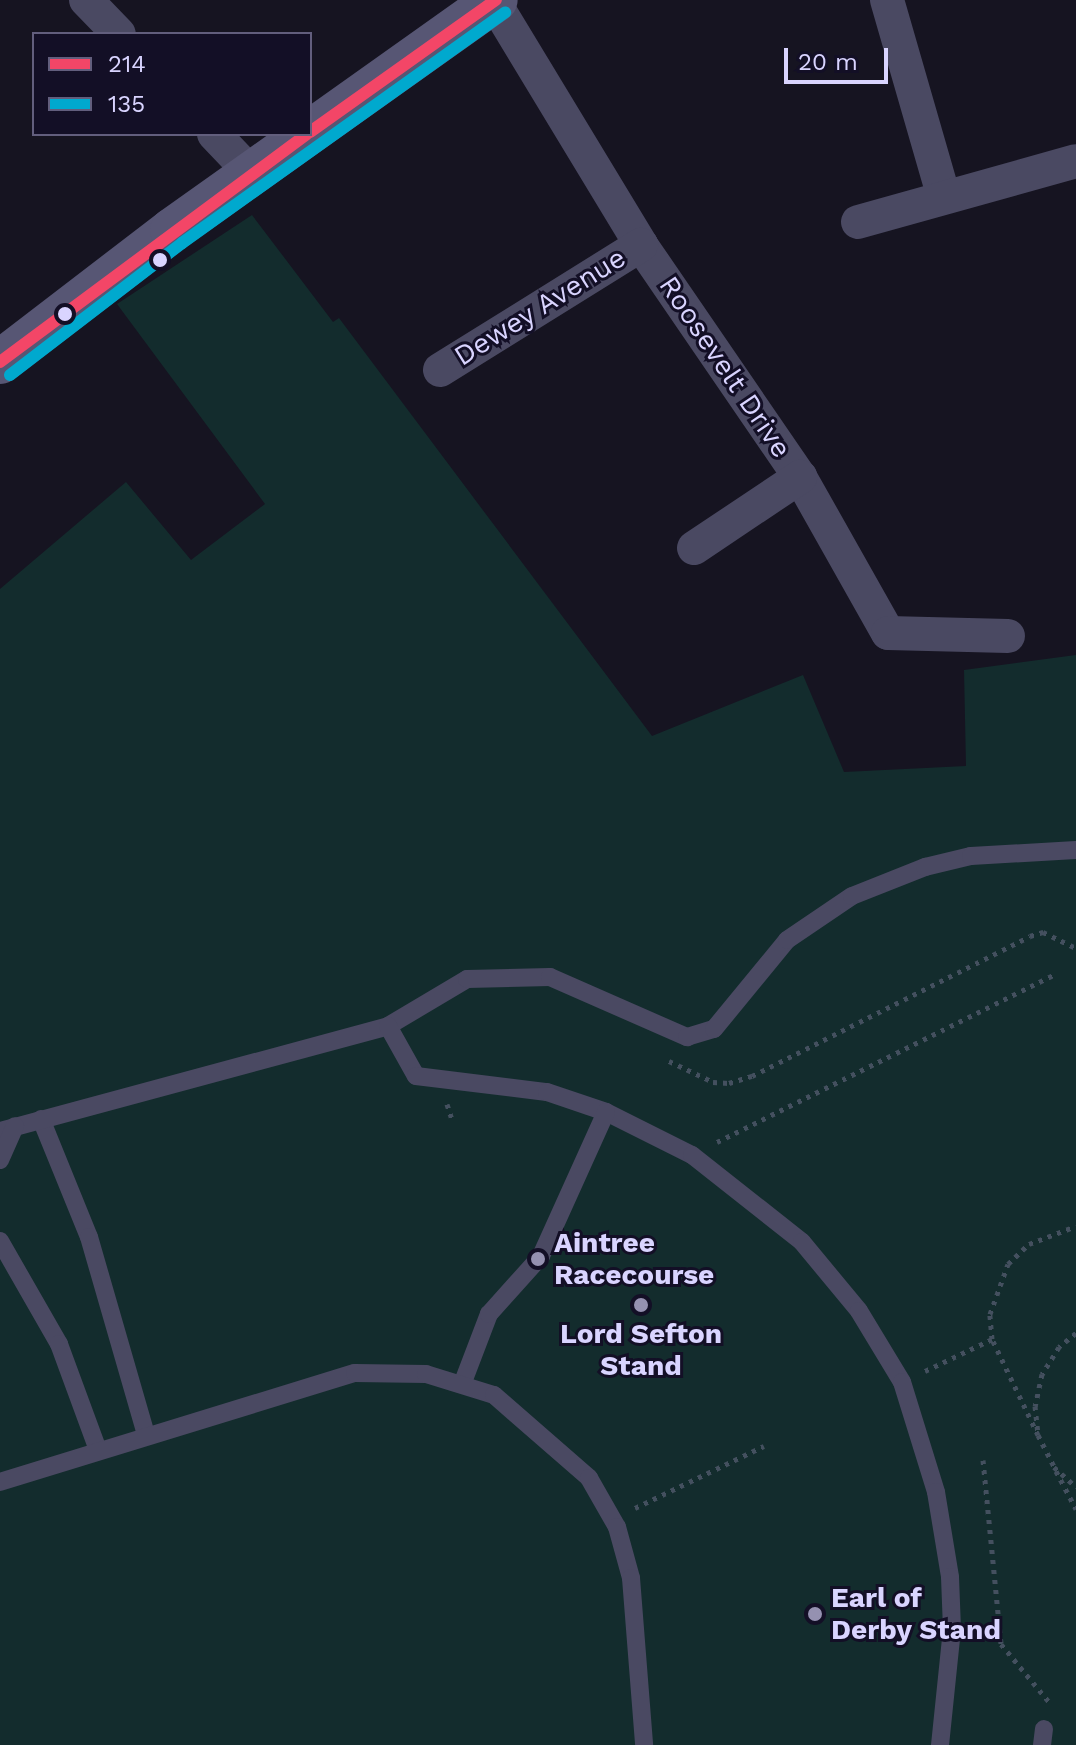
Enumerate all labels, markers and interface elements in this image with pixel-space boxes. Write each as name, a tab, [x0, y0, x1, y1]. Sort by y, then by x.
legend	[32, 32, 312, 136]
scale bar	[788, 32, 892, 82]
text: 20 m	[798, 48, 858, 76]
text: 214	[108, 50, 146, 78]
text: 135	[108, 90, 145, 118]
street label: Dewey Avenue	[447, 240, 633, 374]
unlabelled marker	[152, 252, 168, 268]
street label: Roosevelt Drive	[652, 270, 798, 464]
unlabelled marker	[57, 306, 73, 322]
place label: Aintree Racecourse	[554, 1226, 714, 1292]
marker: Aintree Racecourse	[529, 1250, 547, 1268]
marker: Lord Sefton Stand	[632, 1296, 650, 1314]
place label: Lord Sefton Stand	[560, 1317, 722, 1383]
place label: Earl of Derby Stand	[831, 1581, 1002, 1647]
marker: Earl of Derby Stand	[806, 1605, 824, 1623]

